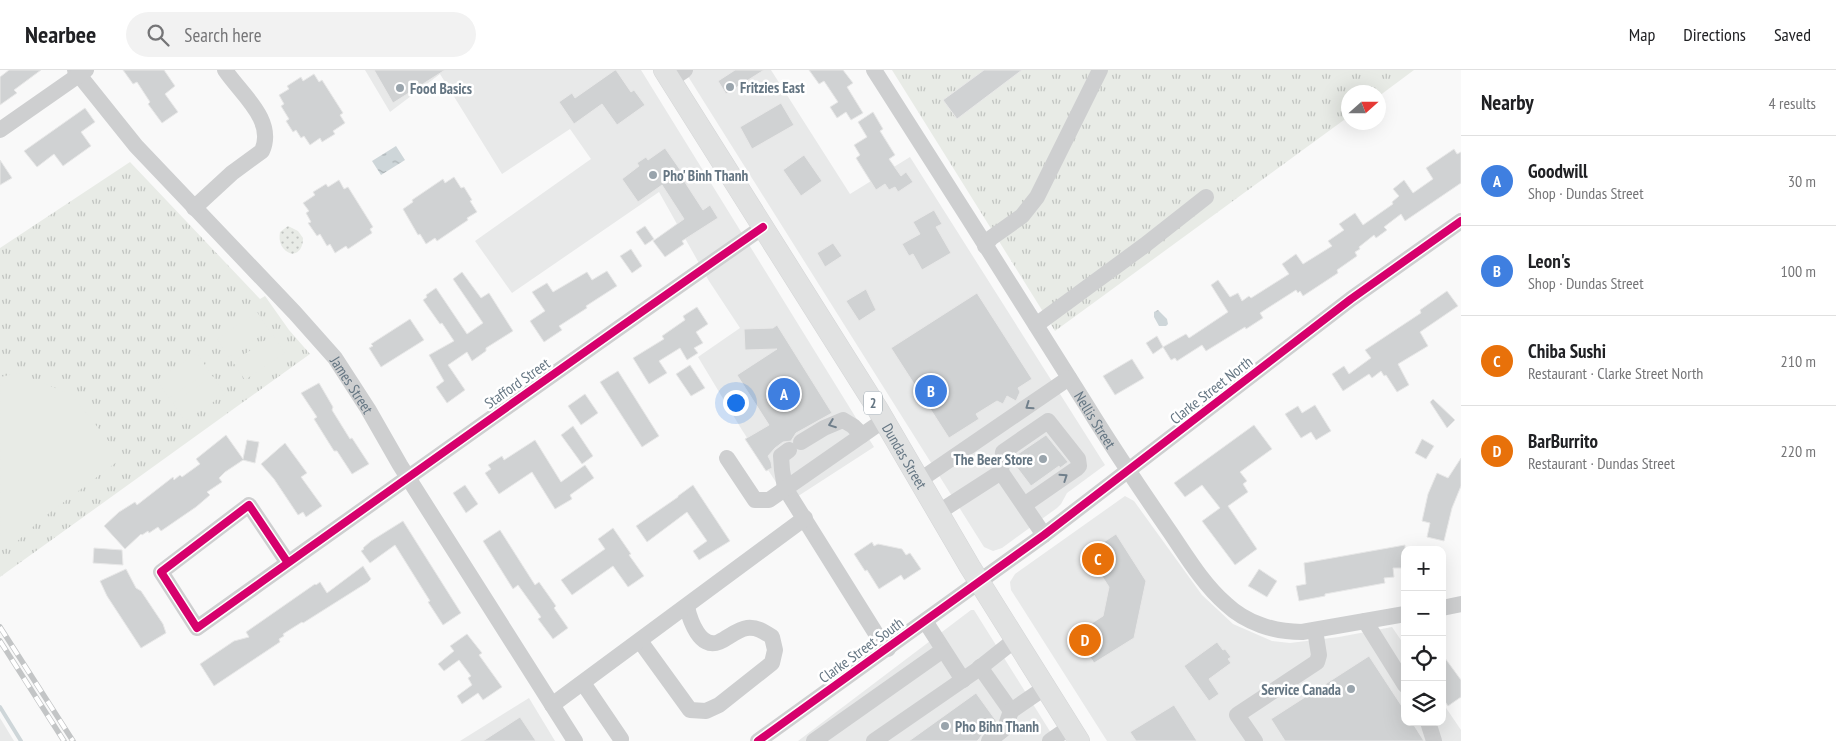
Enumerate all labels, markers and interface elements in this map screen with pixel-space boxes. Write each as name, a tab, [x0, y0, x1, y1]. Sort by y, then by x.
search box	[126, 12, 476, 57]
text: Nearbee	[25, 19, 96, 50]
icon: search	[144, 21, 172, 49]
text: Search here	[184, 23, 262, 47]
text: Map	[1629, 23, 1655, 46]
text: Directions	[1683, 23, 1746, 46]
text: Saved	[1774, 23, 1811, 46]
place label: Fritzies East	[740, 78, 805, 97]
place label: Food Basics	[410, 79, 472, 98]
marker: Fritzies East	[724, 81, 736, 93]
marker: Food Basics	[394, 82, 406, 94]
north arrow	[1341, 85, 1386, 130]
text: Nearby	[1481, 89, 1534, 116]
text: 4 results	[1769, 93, 1816, 113]
text: Goodwill	[1528, 159, 1588, 183]
place label: Pho' Binh Thanh	[663, 166, 748, 185]
marker: Pho' Binh Thanh	[647, 169, 659, 181]
text: A	[1493, 171, 1501, 191]
text: 30 m	[1788, 171, 1816, 191]
text: Shop · Dundas Street	[1528, 183, 1644, 203]
text: Leon's	[1528, 249, 1570, 273]
text: B	[1493, 261, 1501, 281]
text: 100 m	[1781, 261, 1816, 281]
text: Shop · Dundas Street	[1528, 273, 1644, 293]
text: Chiba Sushi	[1528, 339, 1606, 363]
street label: James Street	[326, 351, 378, 417]
text: C	[1493, 351, 1501, 371]
text: 210 m	[1781, 351, 1816, 371]
street label: Clarke Street North	[1166, 352, 1256, 428]
street label: Stafford Street	[481, 354, 553, 412]
text: Restaurant · Clarke Street North	[1528, 363, 1703, 383]
pin: B	[915, 372, 947, 410]
pin: A	[768, 375, 800, 413]
street label: Nellis Street	[1070, 388, 1121, 452]
your location	[723, 390, 749, 416]
road number: 2	[864, 392, 882, 414]
one-way arrow	[1025, 400, 1035, 409]
one-way arrow	[828, 418, 837, 429]
street label: Dundas Street	[878, 420, 932, 492]
text: BarBurrito	[1528, 429, 1598, 453]
text: D	[1493, 441, 1501, 461]
text: 220 m	[1781, 441, 1816, 461]
place label: The Beer Store	[954, 450, 1033, 469]
marker: The Beer Store	[1037, 453, 1049, 465]
text: Restaurant · Dundas Street	[1528, 453, 1675, 473]
one-way arrow	[1058, 474, 1068, 483]
pin: C	[1082, 540, 1114, 578]
map controls	[1401, 546, 1446, 726]
button: +	[1401, 546, 1446, 591]
button: −	[1401, 591, 1446, 636]
street label: Clarke Street South	[815, 613, 907, 687]
pin: D	[1069, 621, 1101, 659]
button: locate	[1401, 636, 1446, 681]
place label: Service Canada	[1261, 680, 1341, 699]
button: layers	[1401, 681, 1446, 726]
marker: Service Canada	[1345, 683, 1357, 695]
place label: Pho Bihn Thanh	[955, 717, 1039, 736]
marker: Pho Bihn Thanh	[939, 720, 951, 732]

